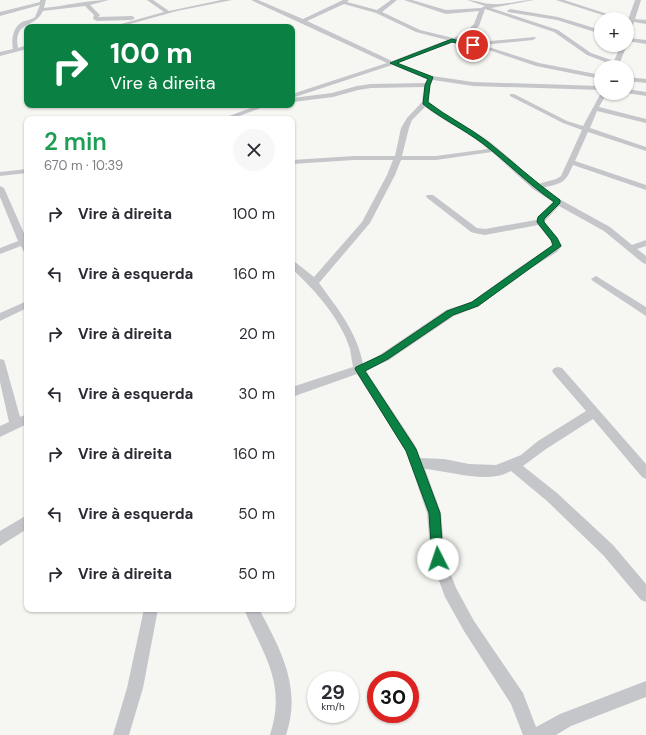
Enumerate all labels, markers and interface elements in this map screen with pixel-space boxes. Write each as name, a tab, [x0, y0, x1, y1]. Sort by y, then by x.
map controls	[594, 12, 634, 100]
button: +	[594, 12, 634, 52]
pin	[456, 28, 490, 62]
icon: arrive	[462, 34, 484, 56]
text: 100 m	[110, 35, 193, 72]
icon: right	[44, 40, 96, 92]
button: −	[594, 60, 634, 100]
text: Vire à direita	[110, 71, 216, 95]
text: 2 min	[44, 126, 107, 157]
button: close	[233, 129, 275, 171]
text: 670 m · 10:39	[44, 157, 123, 174]
icon: right	[44, 203, 66, 225]
text: Vire à direita	[78, 204, 172, 224]
text: 100 m	[232, 204, 275, 224]
icon: left	[44, 263, 66, 285]
text: Vire à esquerda	[78, 264, 193, 284]
text: 160 m	[233, 264, 275, 284]
icon: right	[44, 323, 66, 345]
text: Vire à direita	[78, 324, 172, 344]
text: 20 m	[239, 324, 275, 344]
icon: left	[44, 383, 66, 405]
text: Vire à esquerda	[78, 384, 193, 404]
text: 30 m	[239, 384, 275, 404]
icon: right	[44, 443, 66, 465]
text: Vire à direita	[78, 444, 172, 464]
text: 160 m	[233, 444, 275, 464]
icon: left	[44, 503, 66, 525]
text: Vire à esquerda	[78, 504, 193, 524]
text: 50 m	[238, 504, 275, 524]
position arrow	[417, 538, 459, 580]
icon: right	[44, 563, 66, 585]
text: Vire à direita	[78, 564, 172, 584]
text: 50 m	[238, 564, 275, 584]
speed limit sign: 30	[367, 671, 419, 723]
text: 29	[321, 679, 345, 705]
text: km/h	[321, 700, 345, 713]

